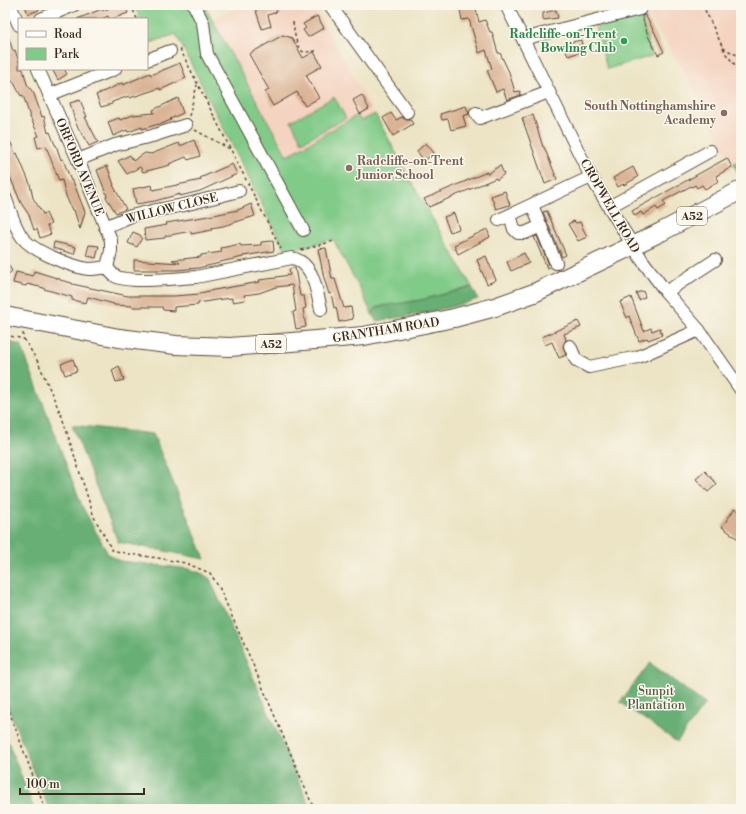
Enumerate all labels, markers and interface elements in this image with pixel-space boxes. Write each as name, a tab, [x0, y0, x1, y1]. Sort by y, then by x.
legend	[18, 18, 148, 70]
text: Road	[54, 27, 82, 42]
place label: Radcliffe-on-Trent Bowling Club	[510, 27, 617, 56]
marker: Radcliffe-on-Trent Bowling Club	[619, 36, 629, 46]
text: Park	[54, 47, 80, 62]
place label: South Nottinghamshire Academy	[584, 99, 717, 128]
marker: South Nottinghamshire Academy	[719, 108, 729, 118]
street label: ORFORD AVENUE	[52, 116, 107, 218]
place label: Radcliffe-on-Trent Junior School	[355, 154, 464, 183]
street label: CROPWELL ROAD	[577, 157, 643, 256]
marker: Radcliffe-on-Trent Junior School	[344, 163, 354, 173]
street label: WILLOW CLOSE	[124, 190, 220, 227]
road number: A52	[677, 207, 707, 225]
street label: GRANTHAM ROAD	[332, 315, 441, 346]
road number: A52	[256, 335, 286, 353]
park label: Sunpit Plantation	[627, 684, 685, 713]
scale bar	[20, 770, 144, 796]
text: 100 m	[26, 777, 60, 792]

